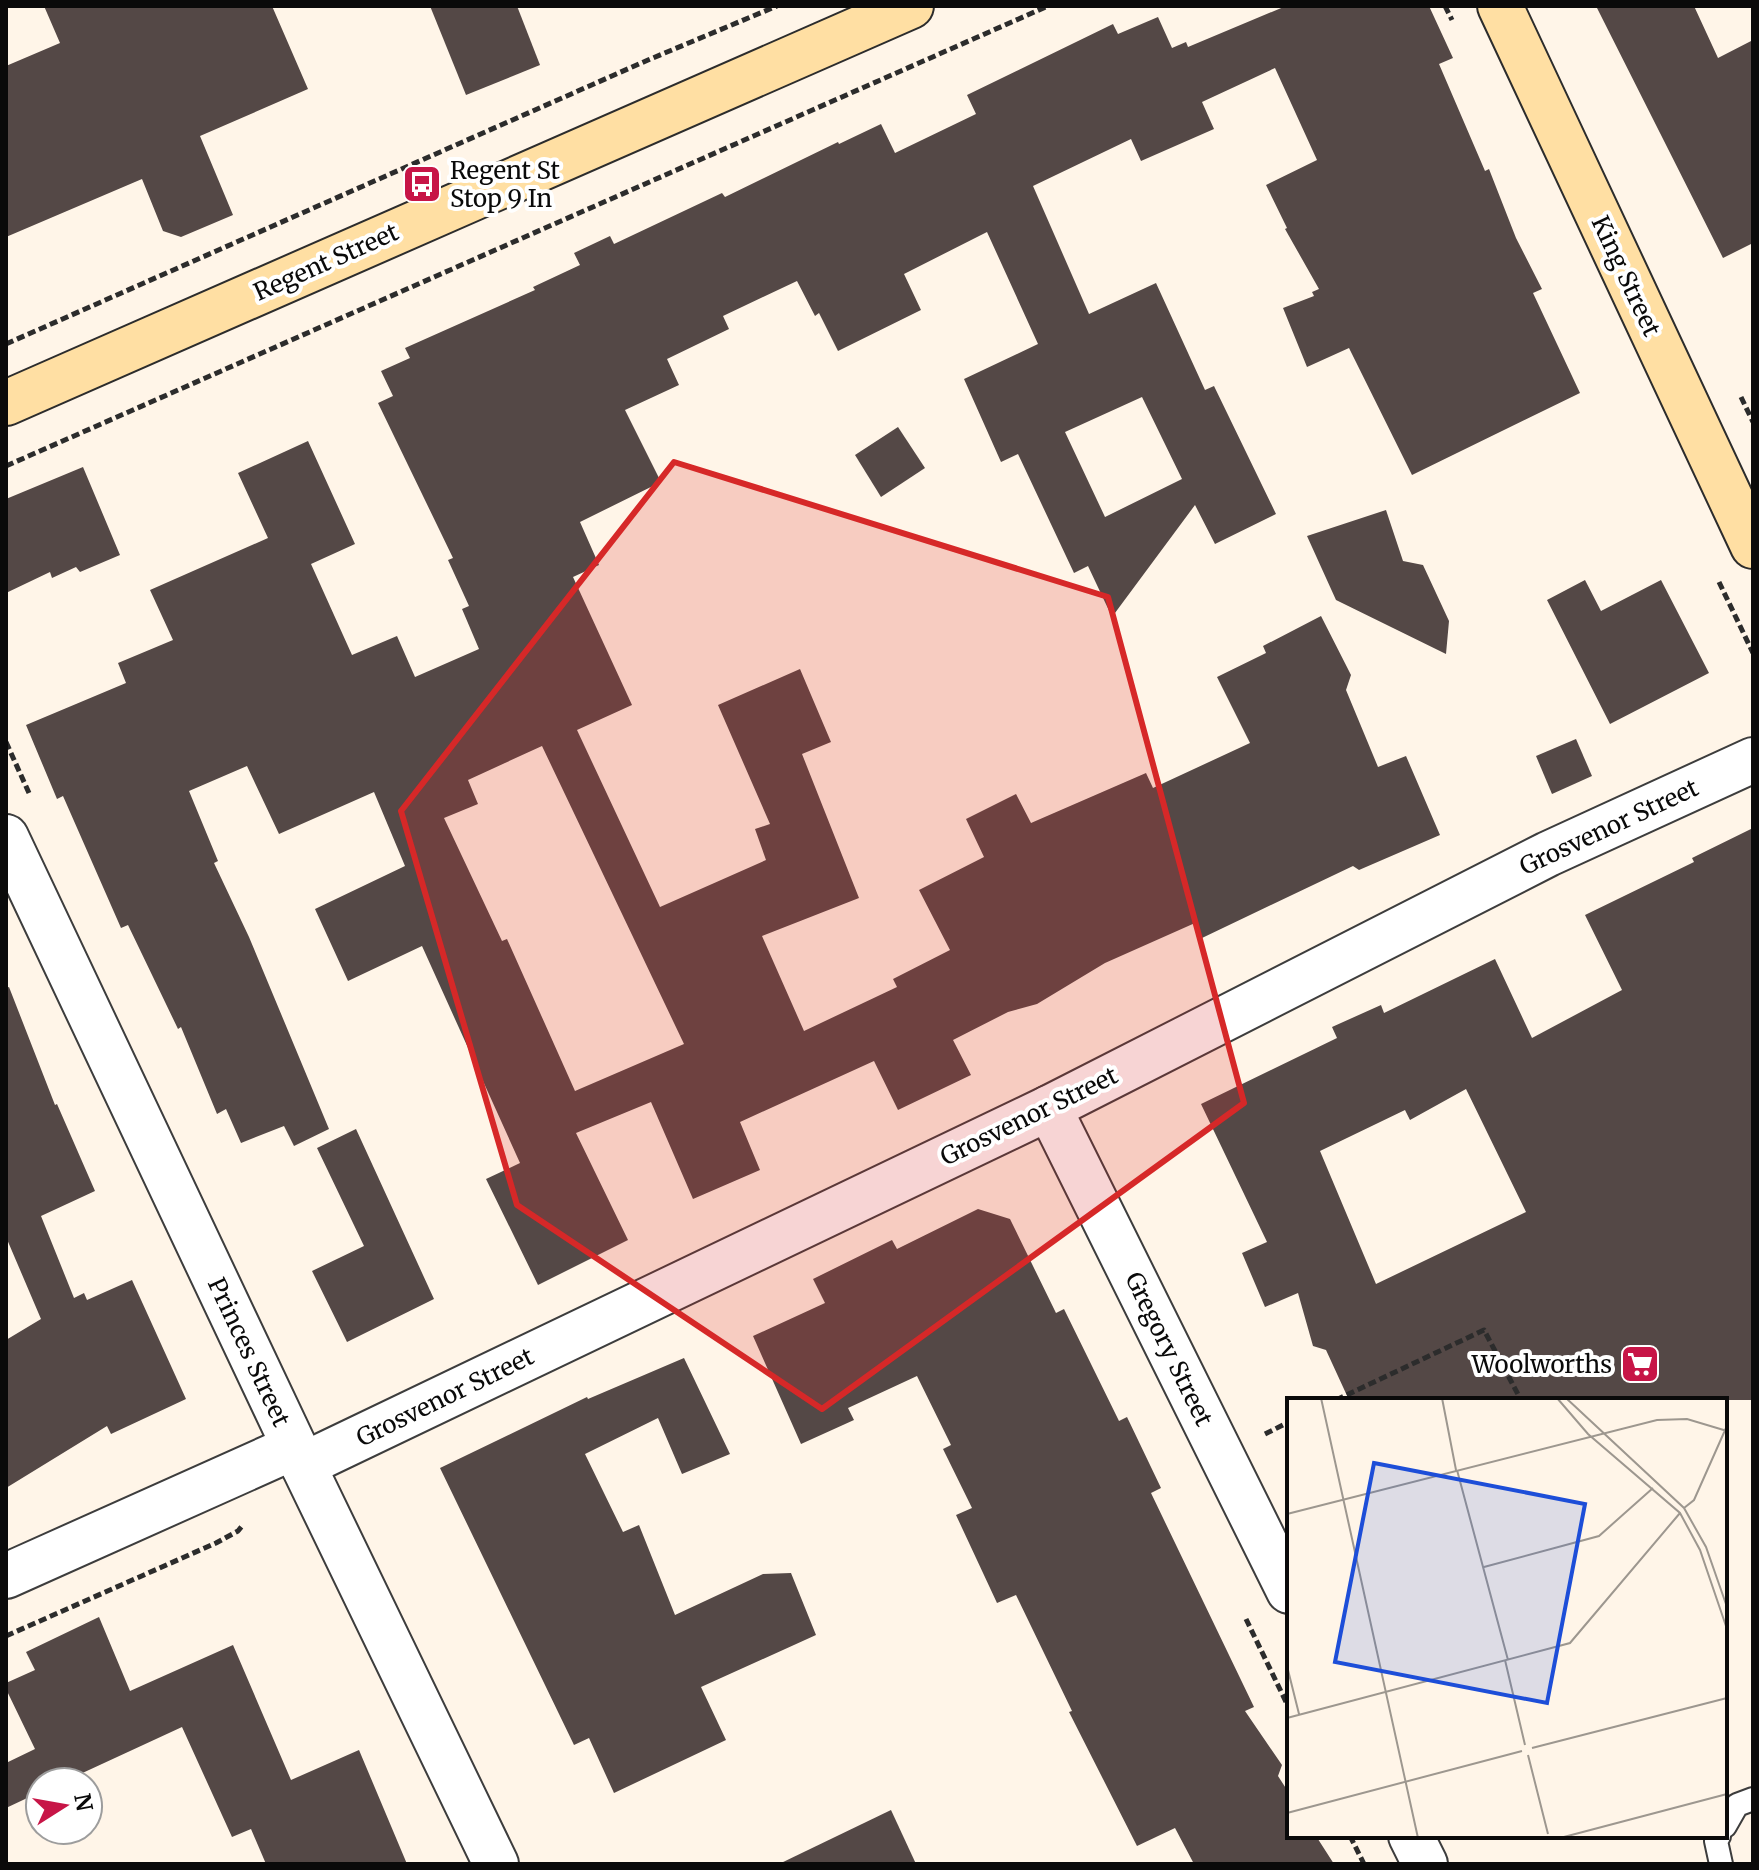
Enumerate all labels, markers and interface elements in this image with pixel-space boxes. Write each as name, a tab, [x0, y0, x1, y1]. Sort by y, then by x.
place label: Regent St Stop 9 In	[450, 155, 561, 214]
bus stop icon: Regent St Stop 9 In	[401, 163, 443, 205]
street label: King Street	[1585, 211, 1668, 342]
street label: Regent Street	[249, 216, 404, 308]
street label: Grosvenor Street	[1515, 772, 1704, 882]
street label: Grosvenor Street	[935, 1059, 1123, 1172]
street label: Gregory Street	[1118, 1267, 1220, 1432]
street label: Princes Street	[201, 1273, 297, 1432]
street label: Grosvenor Street	[351, 1340, 539, 1453]
supermarket icon: Woolworths	[1619, 1343, 1661, 1385]
place label: Woolworths	[1471, 1349, 1612, 1380]
inset map	[1287, 1398, 1727, 1838]
north arrow	[24, 1766, 104, 1846]
text: N	[68, 1791, 99, 1814]

